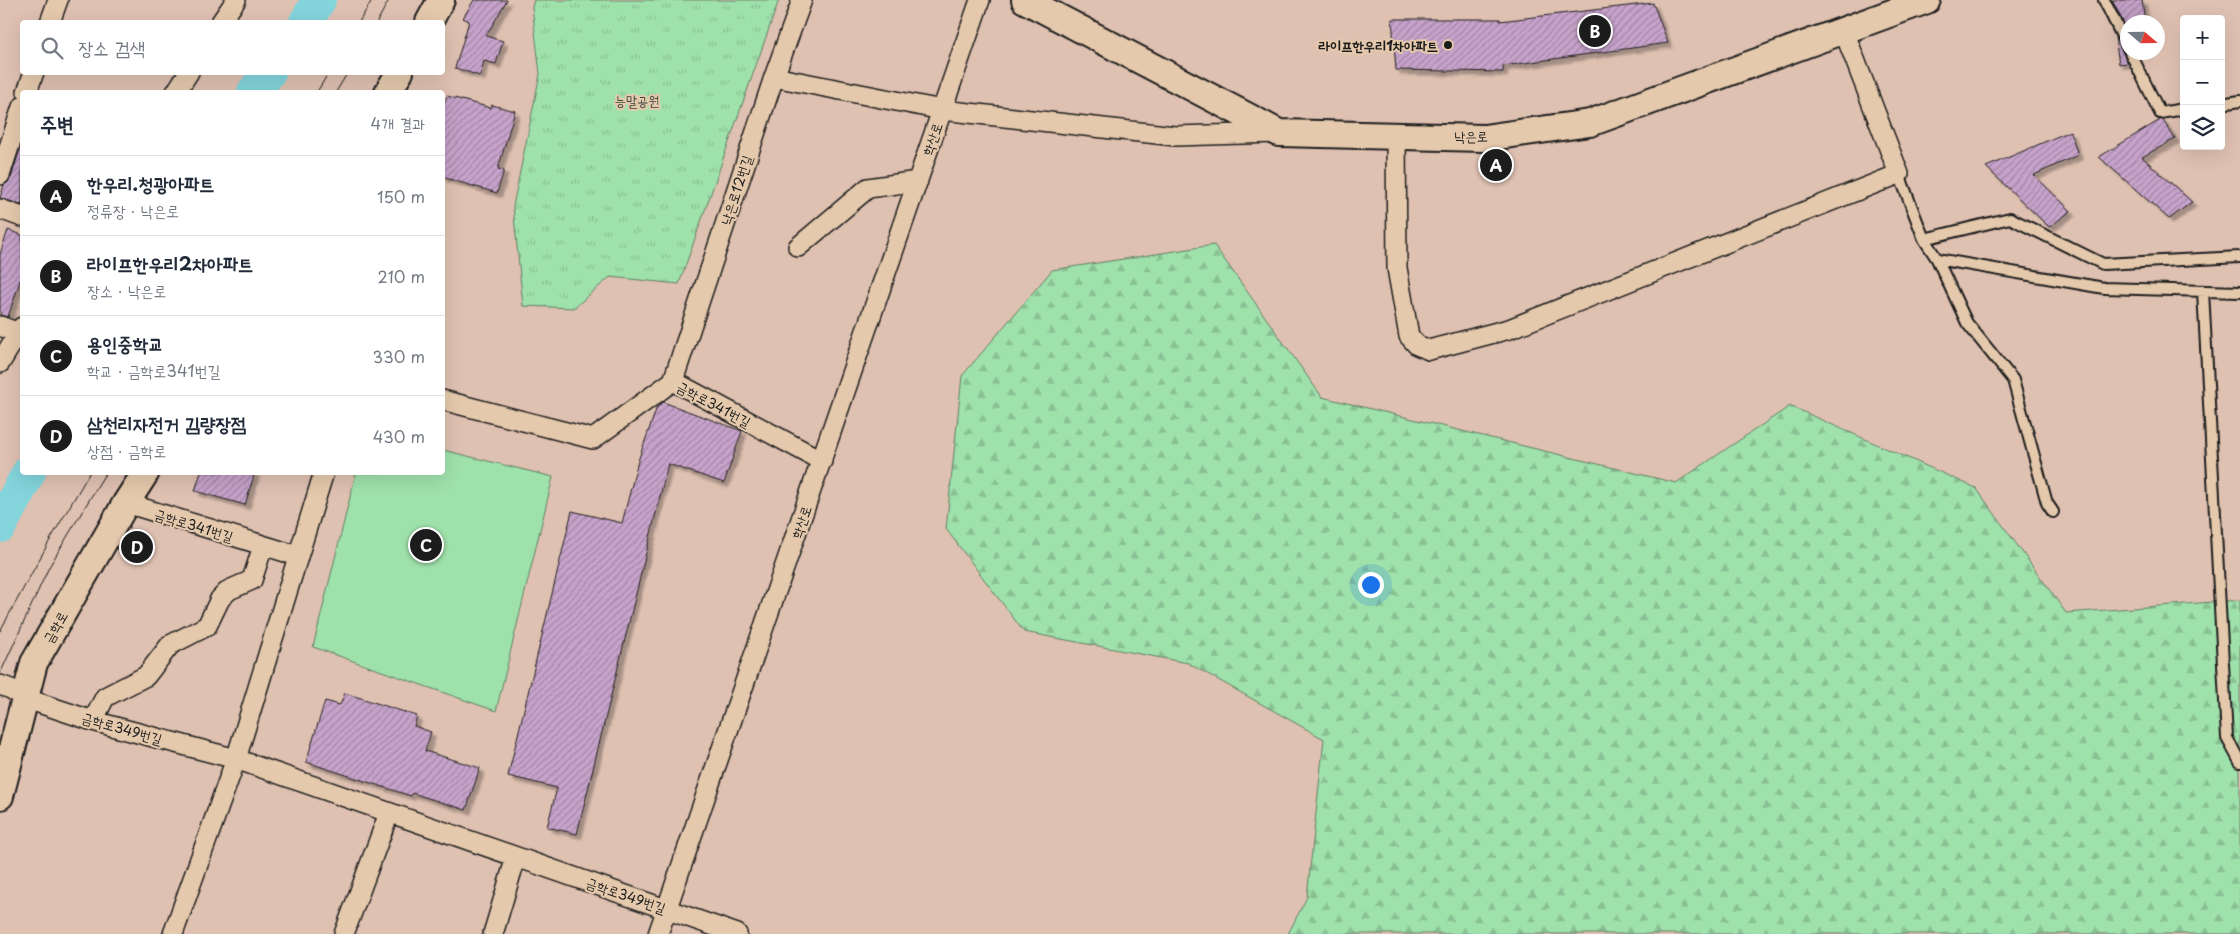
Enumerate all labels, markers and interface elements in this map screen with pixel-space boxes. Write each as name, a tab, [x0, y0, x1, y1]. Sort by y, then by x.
pin: B	[1579, 12, 1611, 50]
north arrow	[2120, 15, 2165, 60]
map controls	[2180, 15, 2225, 150]
button: +	[2180, 15, 2225, 60]
search box	[20, 20, 445, 75]
text: 장소 검색	[78, 33, 145, 61]
icon: search	[38, 34, 66, 62]
place label: 라이프한우리1차아파트	[1318, 35, 1438, 56]
marker: 라이프한우리1차아파트	[1442, 39, 1454, 51]
button: −	[2180, 60, 2225, 105]
park label: 능말공원	[614, 90, 660, 111]
button: layers	[2180, 105, 2225, 150]
text: 주변	[40, 107, 74, 139]
text: 4개 결과	[371, 111, 425, 135]
street label: 학산로	[917, 120, 947, 158]
street label: 낙은로	[1454, 125, 1488, 147]
pin: A	[1480, 146, 1512, 184]
street label: 낙은로12번길	[715, 152, 757, 228]
text: 한우리.청광아파트	[87, 169, 215, 197]
text: A	[50, 184, 62, 208]
text: 150 m	[377, 184, 425, 208]
text: 정류장 · 낙은로	[87, 198, 179, 222]
text: 라이프한우리2차아파트	[87, 249, 253, 277]
text: B	[51, 264, 61, 288]
text: 210 m	[377, 264, 425, 288]
text: 장소 · 낙은로	[87, 278, 166, 302]
text: 용인중학교	[87, 329, 163, 357]
text: C	[50, 344, 62, 368]
text: 330 m	[372, 344, 425, 368]
text: 학교 · 금학로341번길	[87, 358, 220, 382]
street label: 금학로341번길	[673, 376, 755, 433]
text: 삼천리자전거 김량장점	[87, 409, 246, 437]
text: D	[50, 424, 62, 448]
text: 430 m	[373, 424, 425, 448]
text: 상점 · 금학로	[87, 438, 166, 462]
street label: 금학로341번길	[152, 503, 237, 547]
street label: 학산로	[786, 503, 816, 541]
pin: C	[410, 526, 442, 564]
pin: D	[121, 528, 153, 566]
your location	[1358, 572, 1384, 598]
street label: 금학로	[37, 607, 73, 647]
street label: 금학로349번길	[79, 707, 165, 750]
street label: 금학로349번길	[583, 872, 669, 919]

